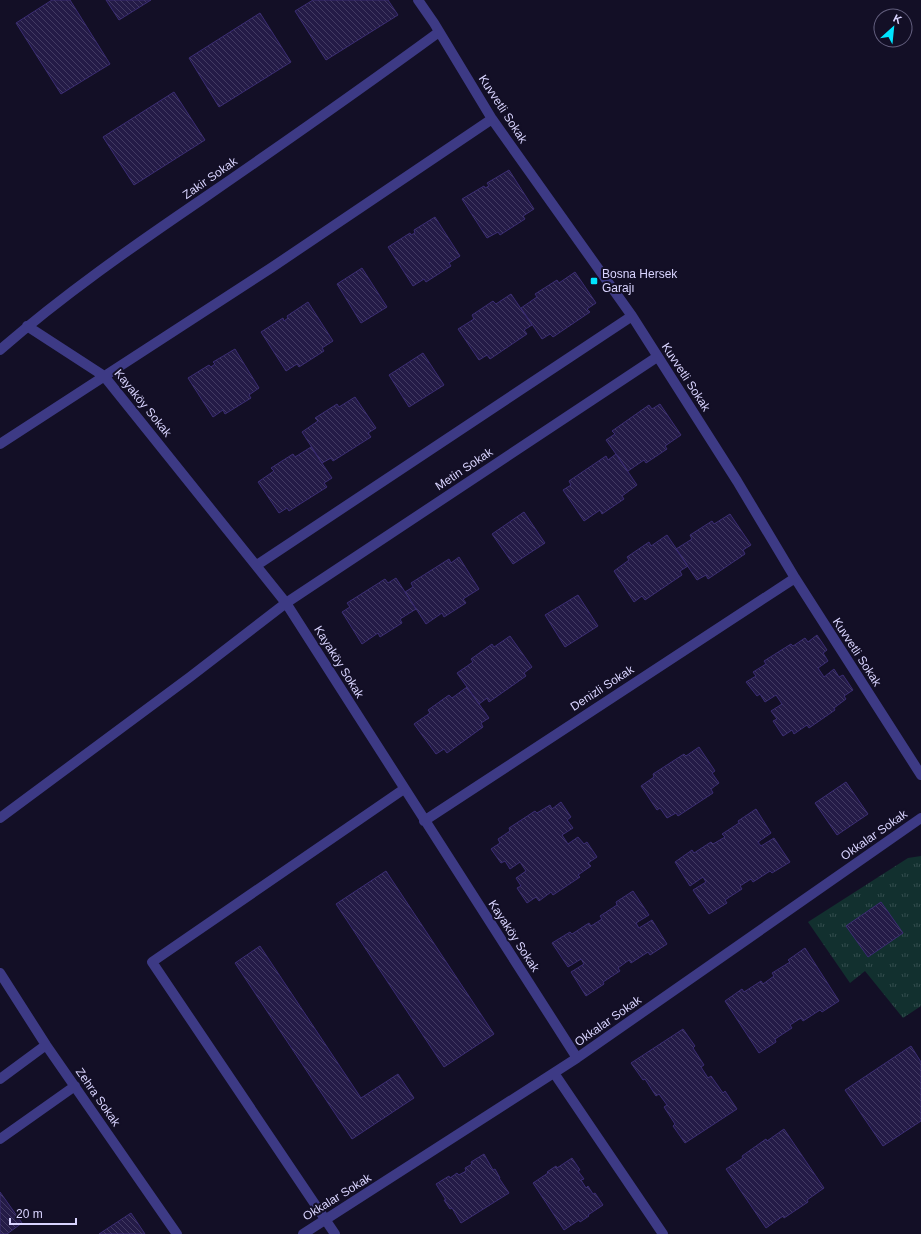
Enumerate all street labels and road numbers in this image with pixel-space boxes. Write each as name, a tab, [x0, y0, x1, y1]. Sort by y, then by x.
street label: Kuvvetli Sokak	[476, 72, 531, 147]
street label: Zakir Sokak	[180, 154, 241, 202]
street label: Kuvvetli Sokak	[659, 340, 714, 415]
street label: Kayaköy Sokak	[112, 366, 175, 440]
street label: Metin Sokak	[433, 444, 496, 493]
street label: Kuvvetli Sokak	[830, 615, 885, 690]
street label: Kayaköy Sokak	[311, 623, 367, 702]
street label: Denizli Sokak	[568, 662, 637, 714]
street label: Okkalar Sokak	[838, 806, 911, 863]
street label: Kayaköy Sokak	[486, 898, 543, 975]
street label: Okkalar Sokak	[572, 992, 645, 1049]
street label: Zehra Sokak	[73, 1065, 124, 1130]
street label: Okkalar Sokak	[300, 1170, 375, 1224]

